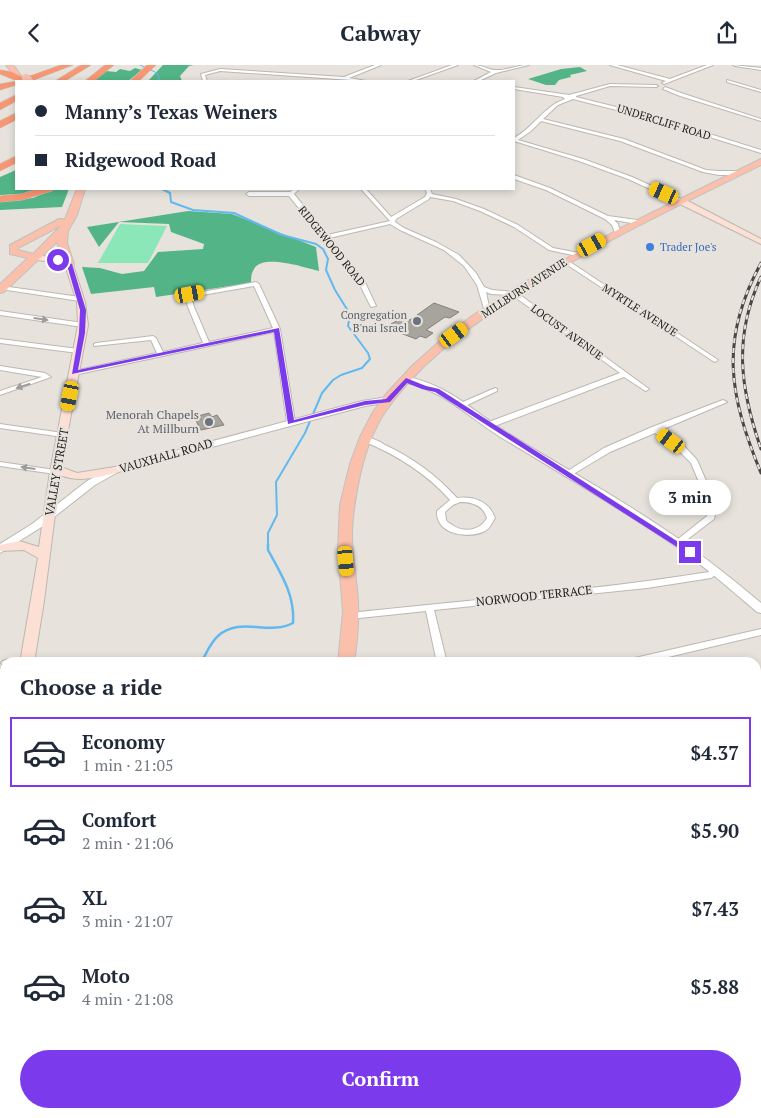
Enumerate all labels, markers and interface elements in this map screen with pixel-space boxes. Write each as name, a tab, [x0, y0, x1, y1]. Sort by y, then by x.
text: Cabway	[340, 18, 421, 47]
icon: back	[20, 19, 48, 47]
icon: share	[713, 19, 741, 47]
text: Manny’s Texas Weiners	[65, 99, 277, 124]
street label: UNDERCLIFF ROAD	[615, 101, 713, 143]
text: Ridgewood Road	[65, 147, 216, 172]
car	[647, 180, 680, 206]
street label: RIDGEWOOD ROAD	[295, 203, 369, 289]
car	[575, 231, 608, 259]
place label: Trader Joe's	[660, 240, 717, 254]
marker: Trader Joe's	[644, 241, 656, 253]
route start	[47, 249, 69, 271]
street label: MILLBURN AVENUE	[479, 255, 569, 321]
street label: MYRTLE AVENUE	[600, 280, 680, 340]
car	[173, 284, 206, 304]
street label: LOCUST AVENUE	[528, 301, 606, 363]
place label: Congregation B'nai Israel	[341, 308, 407, 335]
marker: Congregation B'nai Israel	[411, 315, 423, 327]
one-way arrow	[34, 316, 50, 324]
car	[437, 320, 470, 350]
car	[59, 380, 80, 412]
one-way arrow	[16, 382, 31, 390]
place label: Menorah Chapels At Millburn	[106, 407, 199, 436]
marker: Menorah Chapels At Millburn	[203, 416, 215, 428]
street label: VALLEY STREET	[41, 426, 72, 517]
car	[654, 426, 687, 456]
street label: VAUXHALL ROAD	[117, 435, 214, 476]
one-way arrow	[19, 464, 35, 472]
callout: 3 min	[649, 479, 731, 515]
text: 3 min	[668, 486, 712, 508]
route end	[679, 541, 701, 563]
car	[337, 545, 354, 577]
street label: NORWOOD TERRACE	[475, 582, 593, 609]
text: Choose a ride	[20, 672, 162, 701]
text: Economy	[82, 729, 165, 754]
icon: car	[22, 730, 67, 775]
text: $4.37	[690, 740, 739, 765]
text: 1 min · 21:05	[82, 754, 174, 776]
text: Comfort	[82, 807, 157, 832]
icon: car	[22, 808, 67, 853]
text: $5.90	[690, 818, 739, 843]
text: 2 min · 21:06	[82, 832, 174, 854]
text: XL	[82, 885, 107, 910]
icon: car	[22, 886, 67, 931]
text: $7.43	[691, 896, 739, 921]
text: 3 min · 21:07	[82, 910, 174, 932]
text: Moto	[82, 963, 130, 988]
icon: car	[22, 964, 67, 1009]
text: $5.88	[690, 974, 739, 999]
text: 4 min · 21:08	[82, 988, 174, 1010]
button: Confirm	[20, 1050, 741, 1108]

